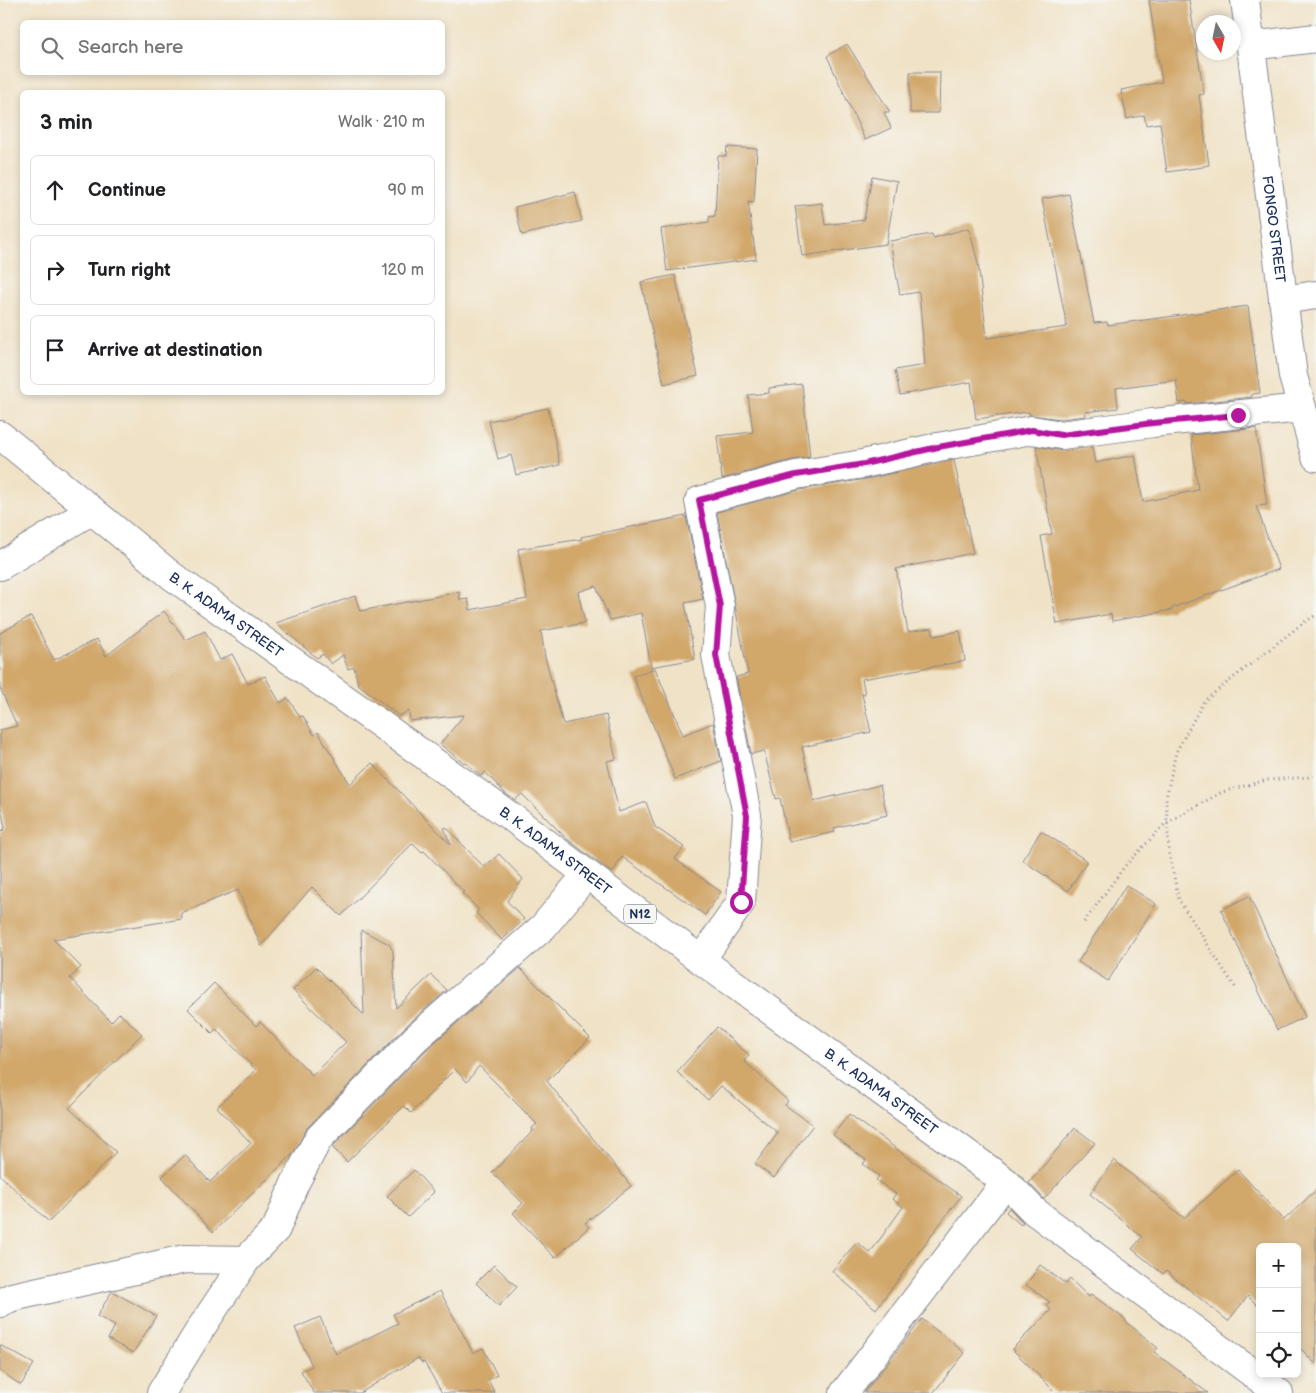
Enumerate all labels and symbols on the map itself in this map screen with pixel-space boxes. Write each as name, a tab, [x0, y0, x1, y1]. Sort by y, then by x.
north arrow	[1196, 15, 1241, 60]
street label: FONGO STREET	[1259, 175, 1289, 284]
route end	[1227, 404, 1250, 427]
street label: B. K. ADAMA STREET	[166, 569, 287, 662]
street label: B. K. ADAMA STREET	[496, 803, 615, 899]
route start	[730, 891, 753, 914]
road number: N12	[624, 904, 656, 924]
street label: B. K. ADAMA STREET	[821, 1045, 941, 1139]

